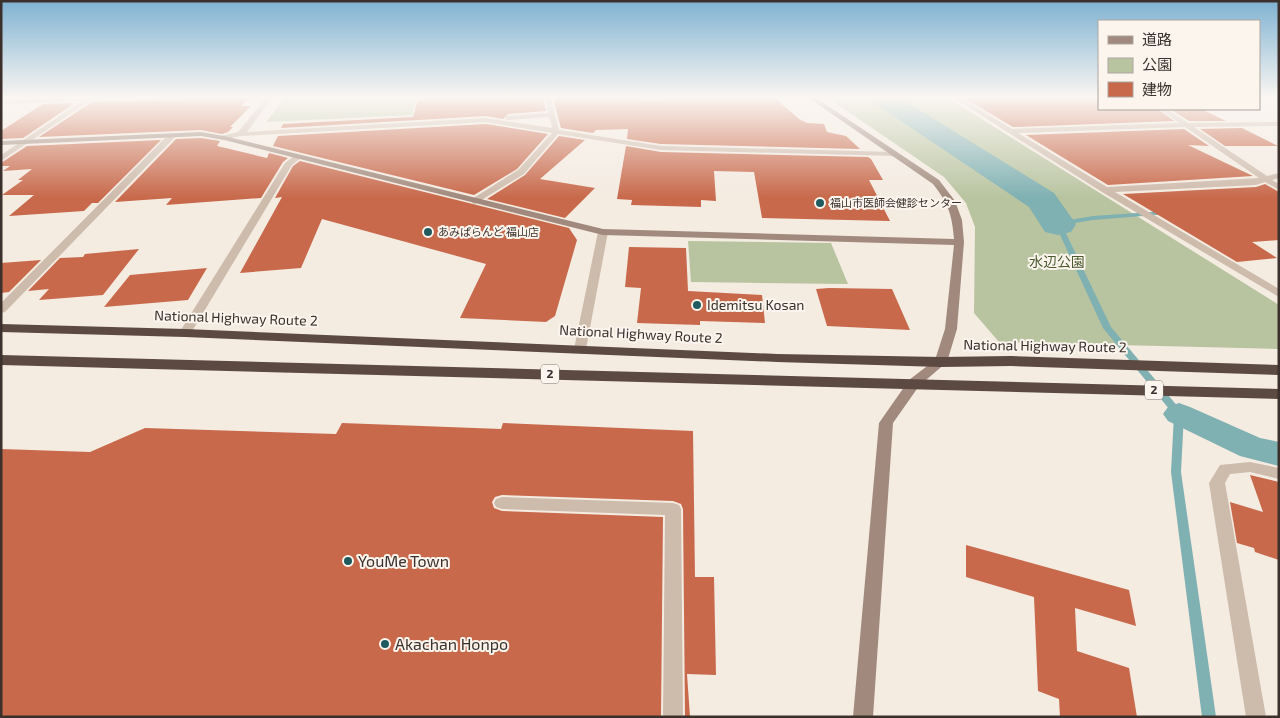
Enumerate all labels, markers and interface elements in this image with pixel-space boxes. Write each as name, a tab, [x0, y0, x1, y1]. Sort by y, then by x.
legend	[1098, 20, 1260, 110]
text: 道路	[1142, 30, 1172, 48]
text: 公園	[1142, 55, 1172, 73]
text: 建物	[1142, 80, 1172, 98]
place label: 福山市医師会健診センター	[830, 196, 962, 209]
marker: 福山市医師会健診センター	[814, 197, 826, 209]
place label: あみぱらんど 福山店	[438, 225, 539, 238]
marker: あみぱらんど 福山店	[422, 226, 434, 238]
park label: 水辺公園	[1029, 253, 1085, 270]
place label: Idemitsu Kosan	[707, 296, 804, 313]
marker: Idemitsu Kosan	[691, 299, 703, 311]
street label: National Highway Route 2	[154, 306, 318, 329]
street label: National Highway Route 2	[559, 321, 723, 346]
street label: National Highway Route 2	[963, 336, 1127, 355]
road number: 2	[541, 364, 559, 384]
road number: 2	[1145, 380, 1163, 400]
place label: YouMe Town	[358, 551, 449, 570]
marker: YouMe Town	[342, 555, 354, 567]
place label: Akachan Honpo	[395, 634, 508, 653]
marker: Akachan Honpo	[379, 638, 391, 650]

